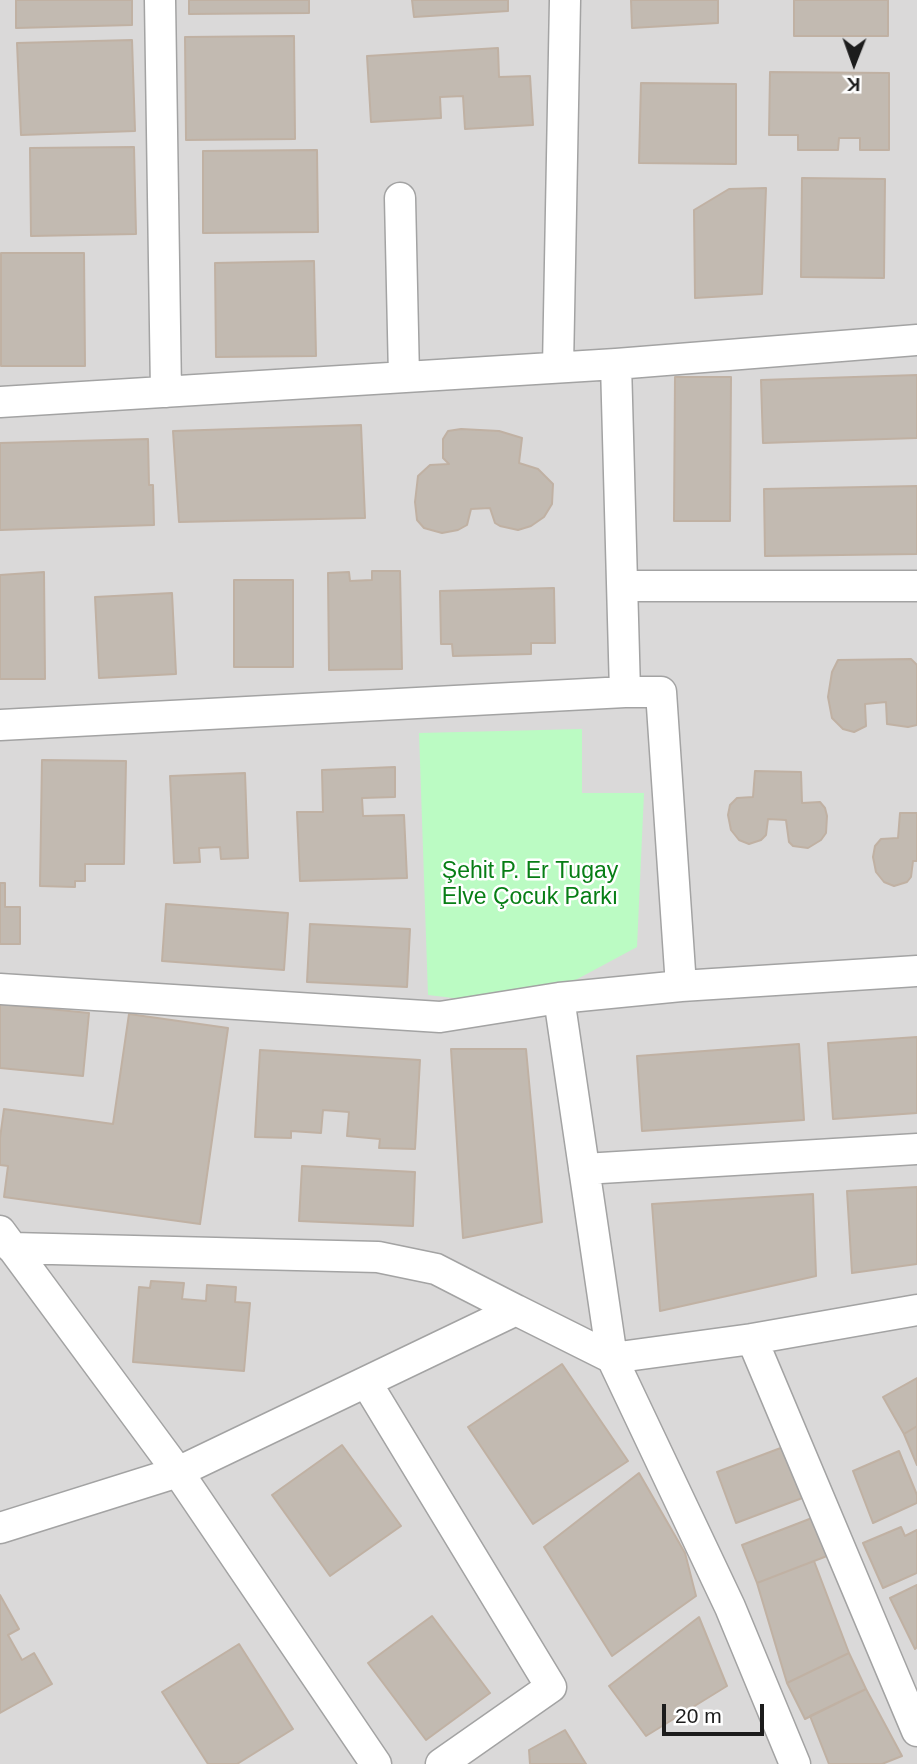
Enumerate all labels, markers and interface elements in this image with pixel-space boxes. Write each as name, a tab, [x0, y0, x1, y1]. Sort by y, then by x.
north arrow	[819, 28, 889, 98]
text: K	[847, 74, 861, 95]
park label: Şehit P. Er Tugay Elve Çocuk Parkı	[442, 858, 618, 912]
scale bar	[665, 1690, 766, 1734]
text: 20 m	[675, 1704, 722, 1727]

